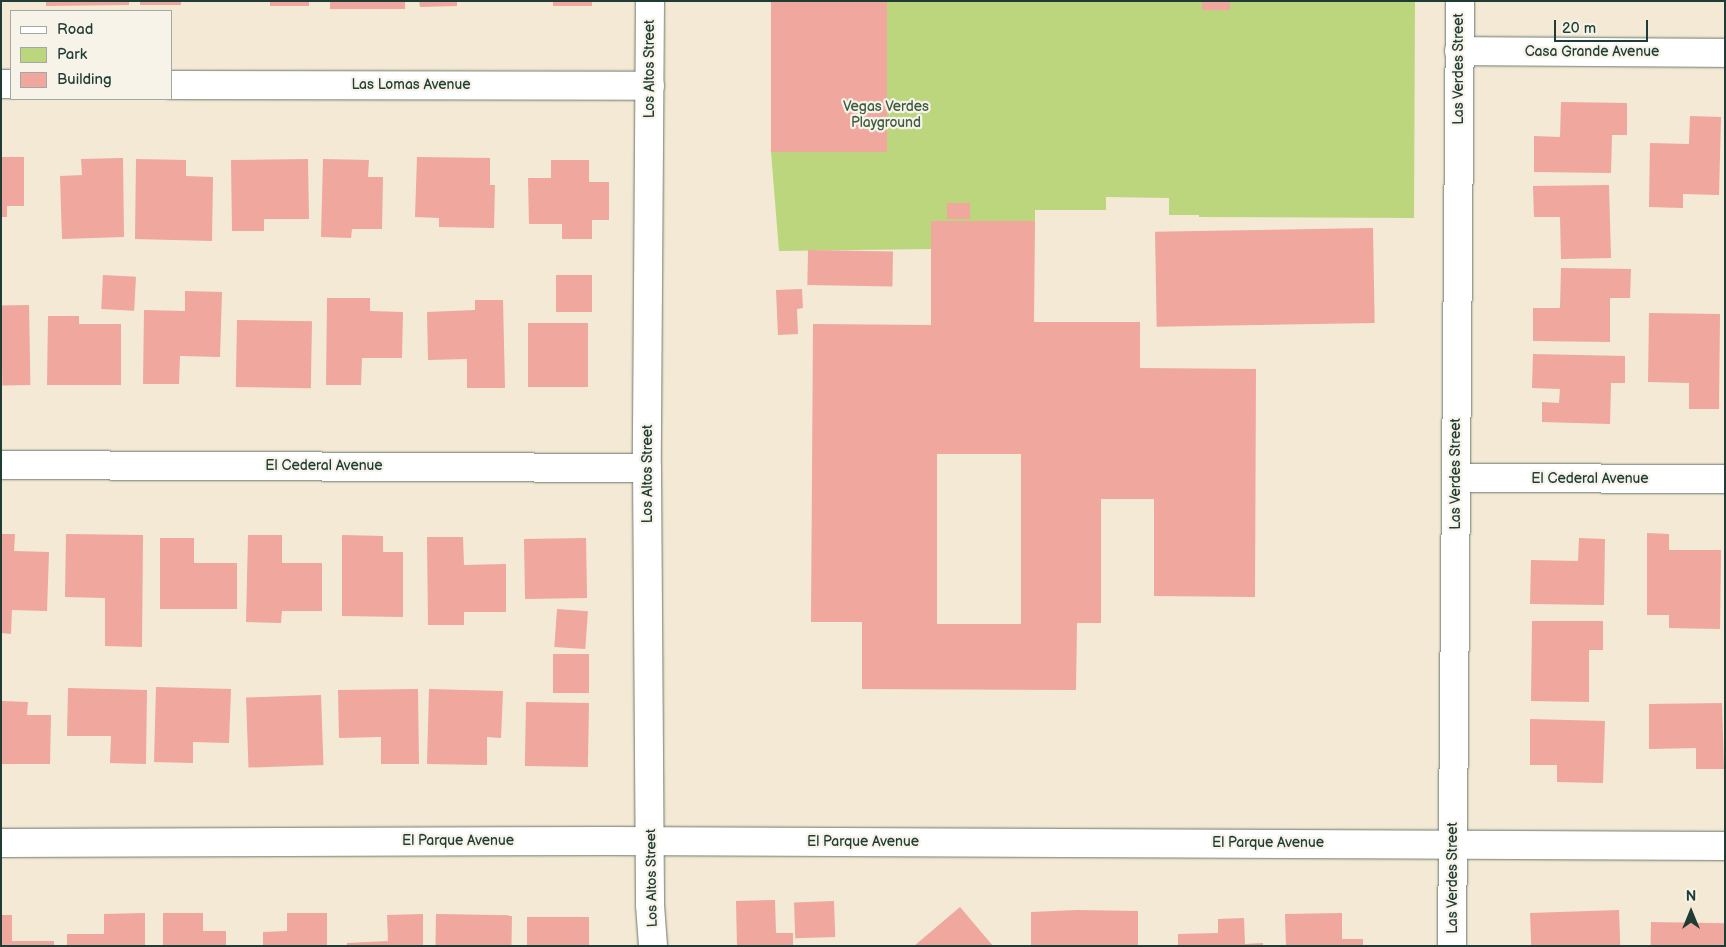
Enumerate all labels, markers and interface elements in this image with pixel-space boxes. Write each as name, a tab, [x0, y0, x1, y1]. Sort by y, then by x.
legend	[10, 10, 172, 100]
scale bar	[1556, 10, 1650, 42]
street label: Las Verdes Street	[1451, 13, 1467, 125]
text: 20 m	[1562, 19, 1596, 38]
text: Road	[57, 20, 93, 39]
street label: Los Altos Street	[642, 20, 658, 118]
street label: Casa Grande Avenue	[1525, 44, 1659, 60]
text: Park	[57, 45, 87, 64]
text: Building	[57, 70, 112, 89]
street label: Las Lomas Avenue	[351, 77, 471, 93]
park label: Vegas Verdes Playground	[843, 99, 929, 132]
street label: Las Verdes Street	[1448, 418, 1464, 530]
street label: Los Altos Street	[640, 425, 656, 523]
street label: El Cederal Avenue	[265, 458, 383, 474]
street label: El Cederal Avenue	[1531, 471, 1649, 487]
street label: Las Verdes Street	[1445, 822, 1461, 934]
street label: Los Altos Street	[643, 828, 661, 928]
street label: El Parque Avenue	[402, 833, 514, 849]
street label: El Parque Avenue	[807, 834, 919, 850]
street label: El Parque Avenue	[1212, 835, 1324, 851]
north arrow	[1666, 887, 1716, 937]
text: N	[1686, 888, 1696, 905]

